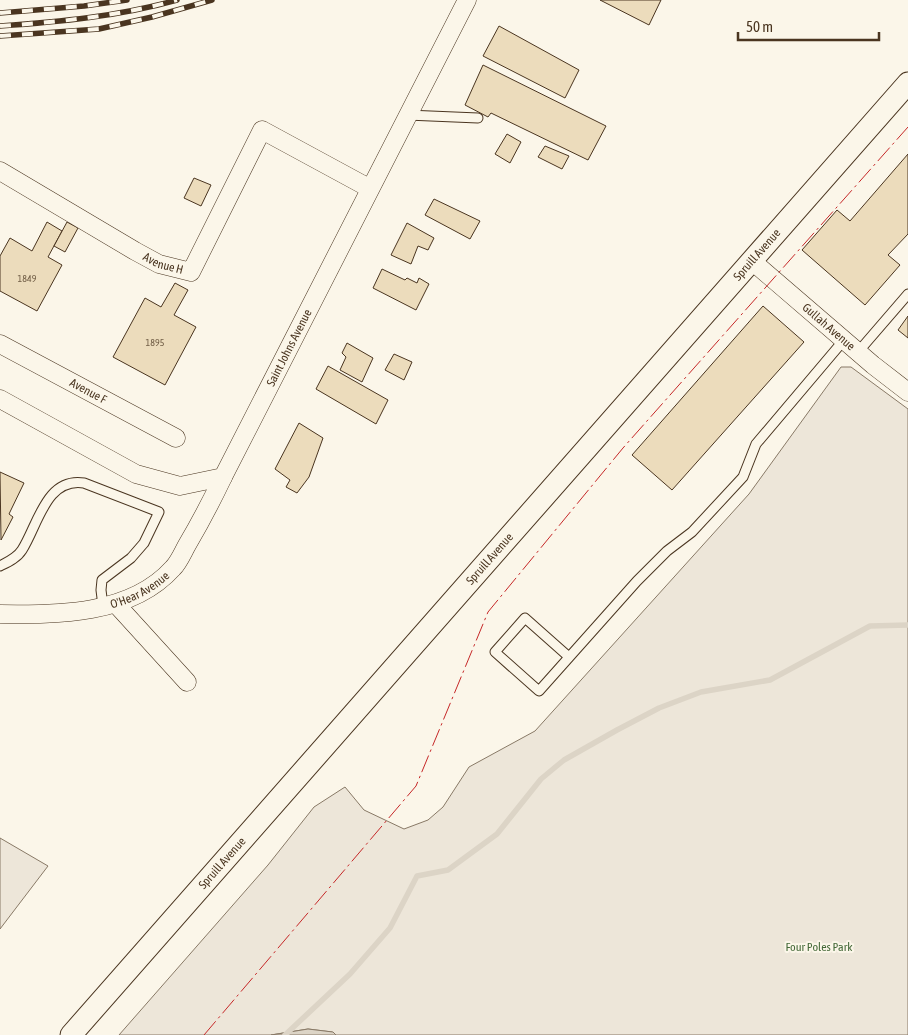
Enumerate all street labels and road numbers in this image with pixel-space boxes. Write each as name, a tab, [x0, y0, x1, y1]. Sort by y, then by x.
street label: Spruill Avenue	[731, 226, 783, 283]
street label: Avenue H	[141, 250, 185, 277]
street label: Gullah Avenue	[799, 300, 858, 353]
street label: Saint Johns Avenue	[264, 307, 315, 389]
street label: Avenue F	[67, 376, 109, 407]
street label: Spruill Avenue	[463, 530, 516, 588]
street label: O'Hear Avenue	[108, 569, 172, 611]
street label: Spruill Avenue	[196, 834, 249, 892]

